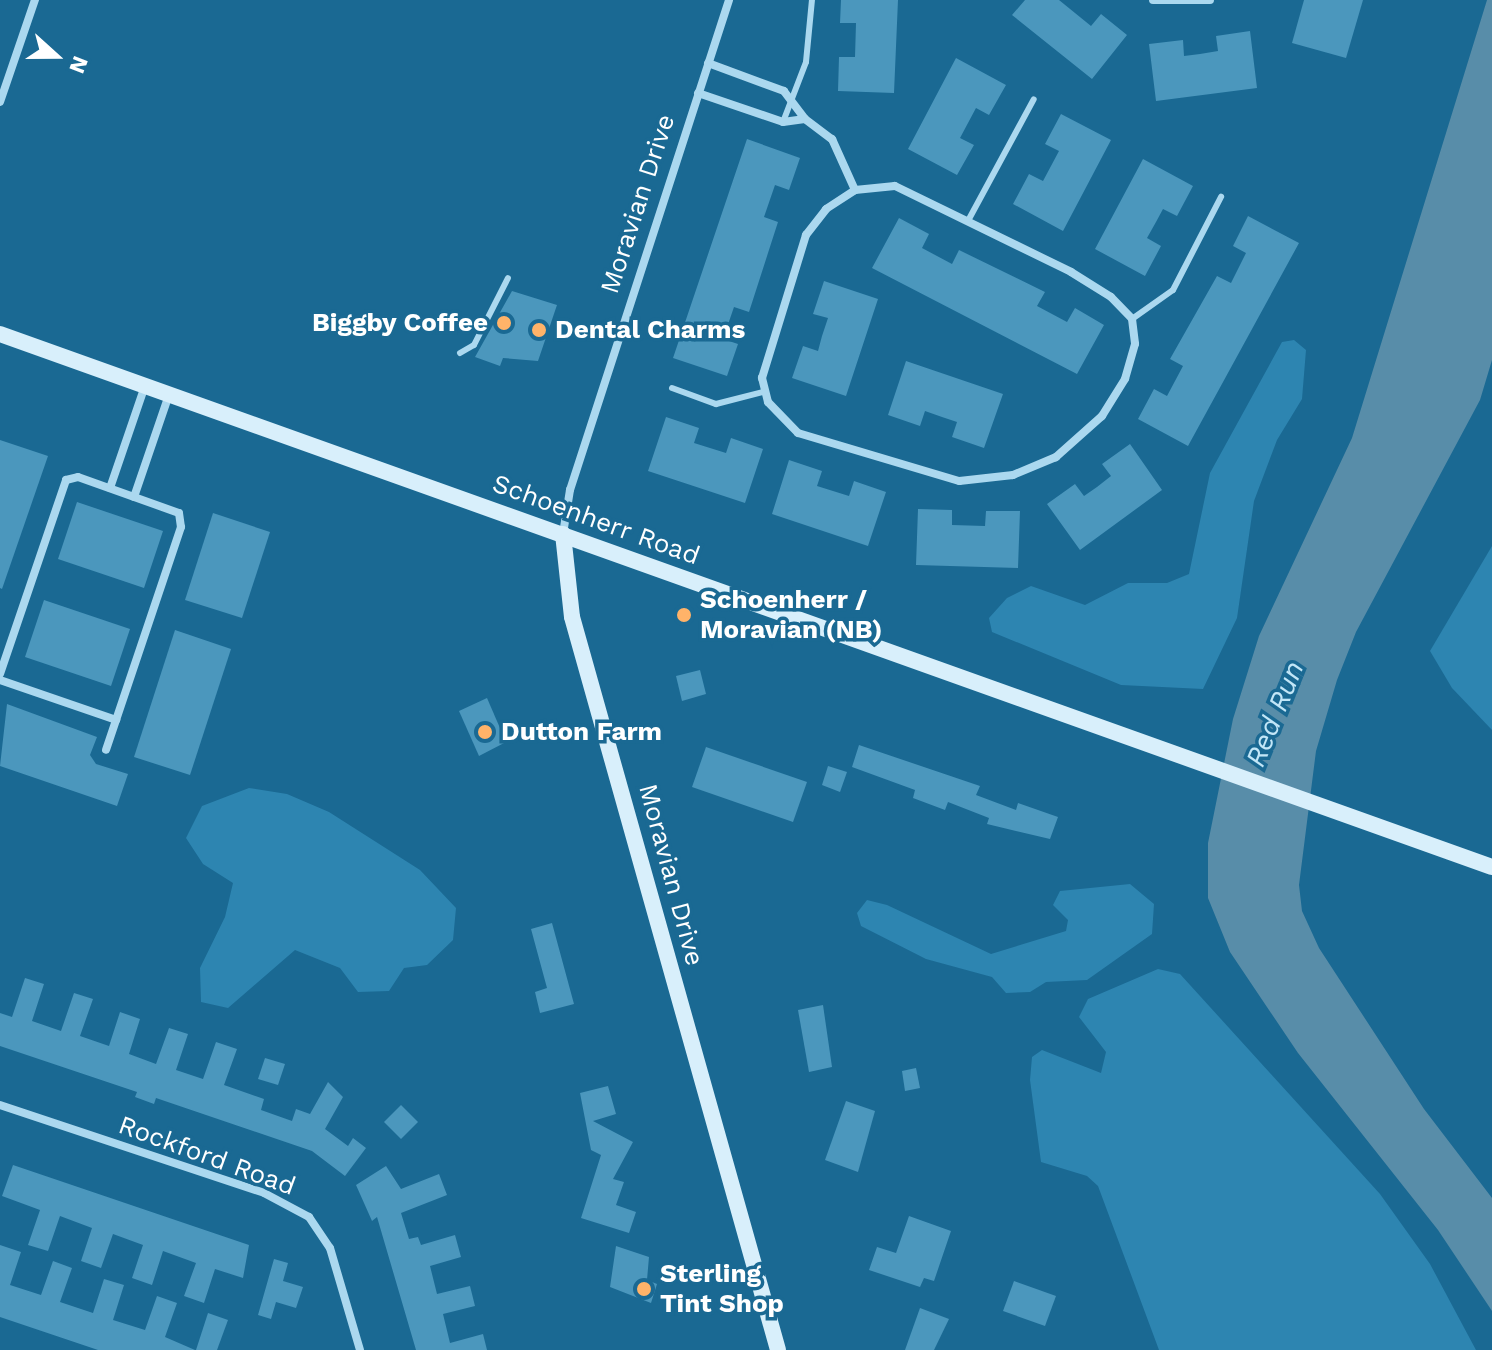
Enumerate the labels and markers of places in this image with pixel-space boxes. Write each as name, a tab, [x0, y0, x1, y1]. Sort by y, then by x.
place label: Biggby Coffee	[311, 307, 488, 339]
marker: Biggby Coffee	[495, 314, 513, 332]
place label: Dental Charms	[555, 314, 746, 346]
marker: Dental Charms	[530, 321, 548, 339]
place label: Schoenherr / Moravian (NB)	[700, 584, 882, 646]
marker: Schoenherr / Moravian (NB)	[675, 606, 693, 624]
place label: Dutton Farm	[501, 716, 662, 748]
marker: Dutton Farm	[476, 723, 494, 741]
place label: Sterling Tint Shop	[660, 1258, 784, 1320]
marker: Sterling Tint Shop	[635, 1280, 653, 1298]

